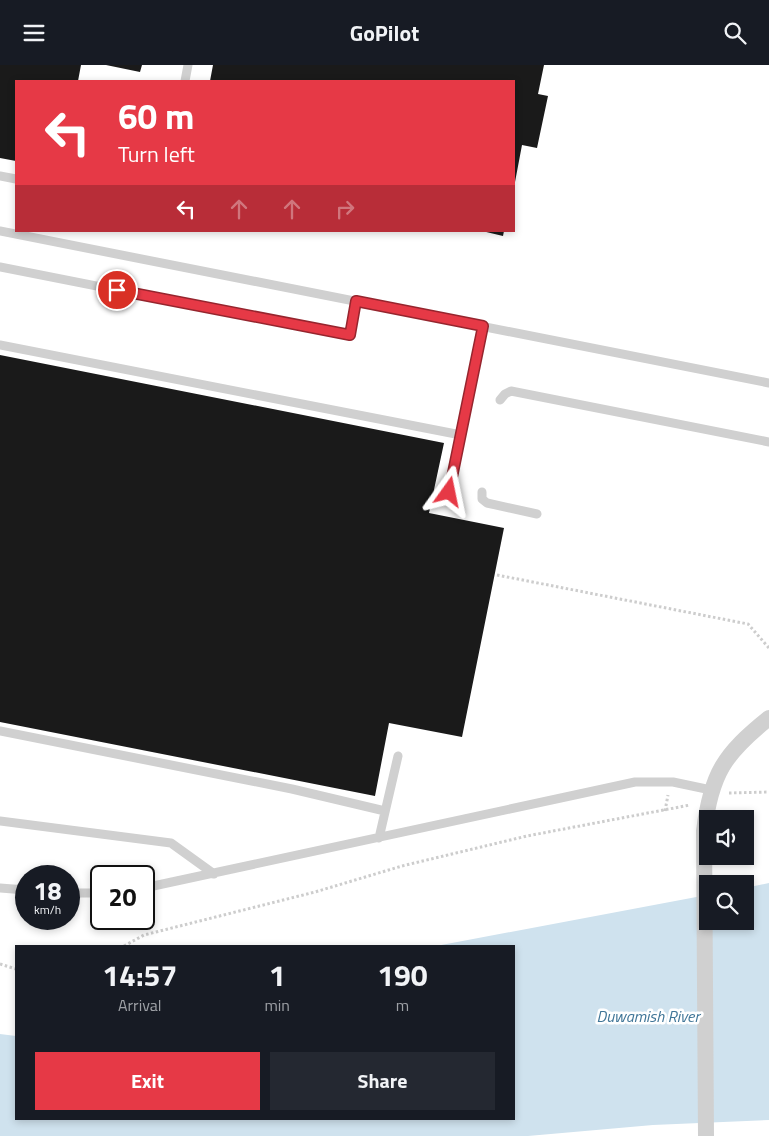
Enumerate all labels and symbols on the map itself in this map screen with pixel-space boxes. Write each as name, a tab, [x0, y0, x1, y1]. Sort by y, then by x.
pin	[96, 269, 138, 311]
position arrow	[422, 465, 474, 517]
speed limit sign: 20	[90, 865, 155, 930]
water label: Duwamish River	[596, 1004, 702, 1028]

